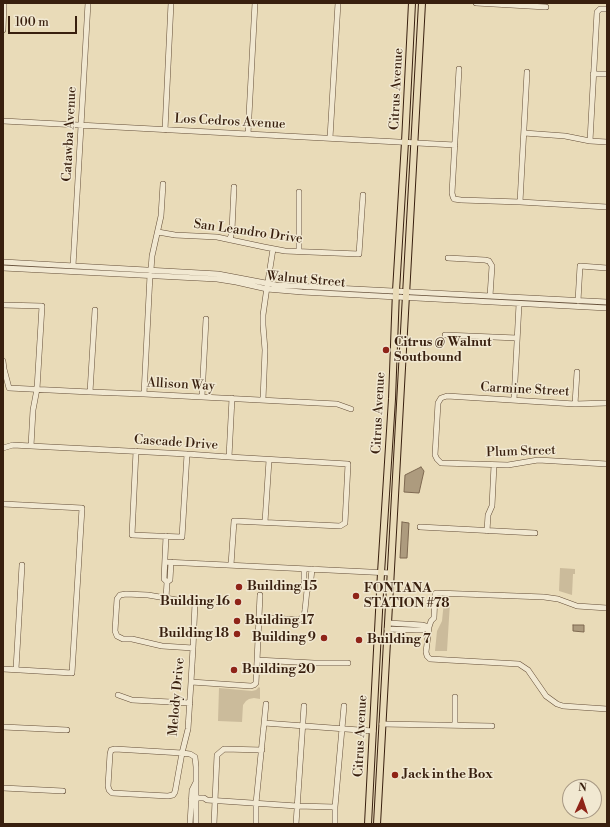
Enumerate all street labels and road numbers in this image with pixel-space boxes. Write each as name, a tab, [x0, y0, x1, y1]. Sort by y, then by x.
street label: Citrus Avenue	[387, 48, 407, 130]
street label: Catawba Avenue	[60, 86, 80, 182]
street label: Los Cedros Avenue	[174, 111, 286, 133]
street label: San Leandro Drive	[193, 217, 303, 247]
street label: Walnut Street	[266, 269, 346, 291]
street label: Citrus Avenue	[369, 372, 389, 454]
street label: Allison Way	[147, 375, 215, 395]
street label: Carmine Street	[480, 380, 570, 400]
street label: Cascade Drive	[134, 432, 218, 454]
street label: Plum Street	[486, 443, 556, 461]
street label: Melody Drive	[166, 657, 188, 737]
street label: Citrus Avenue	[351, 695, 371, 777]

